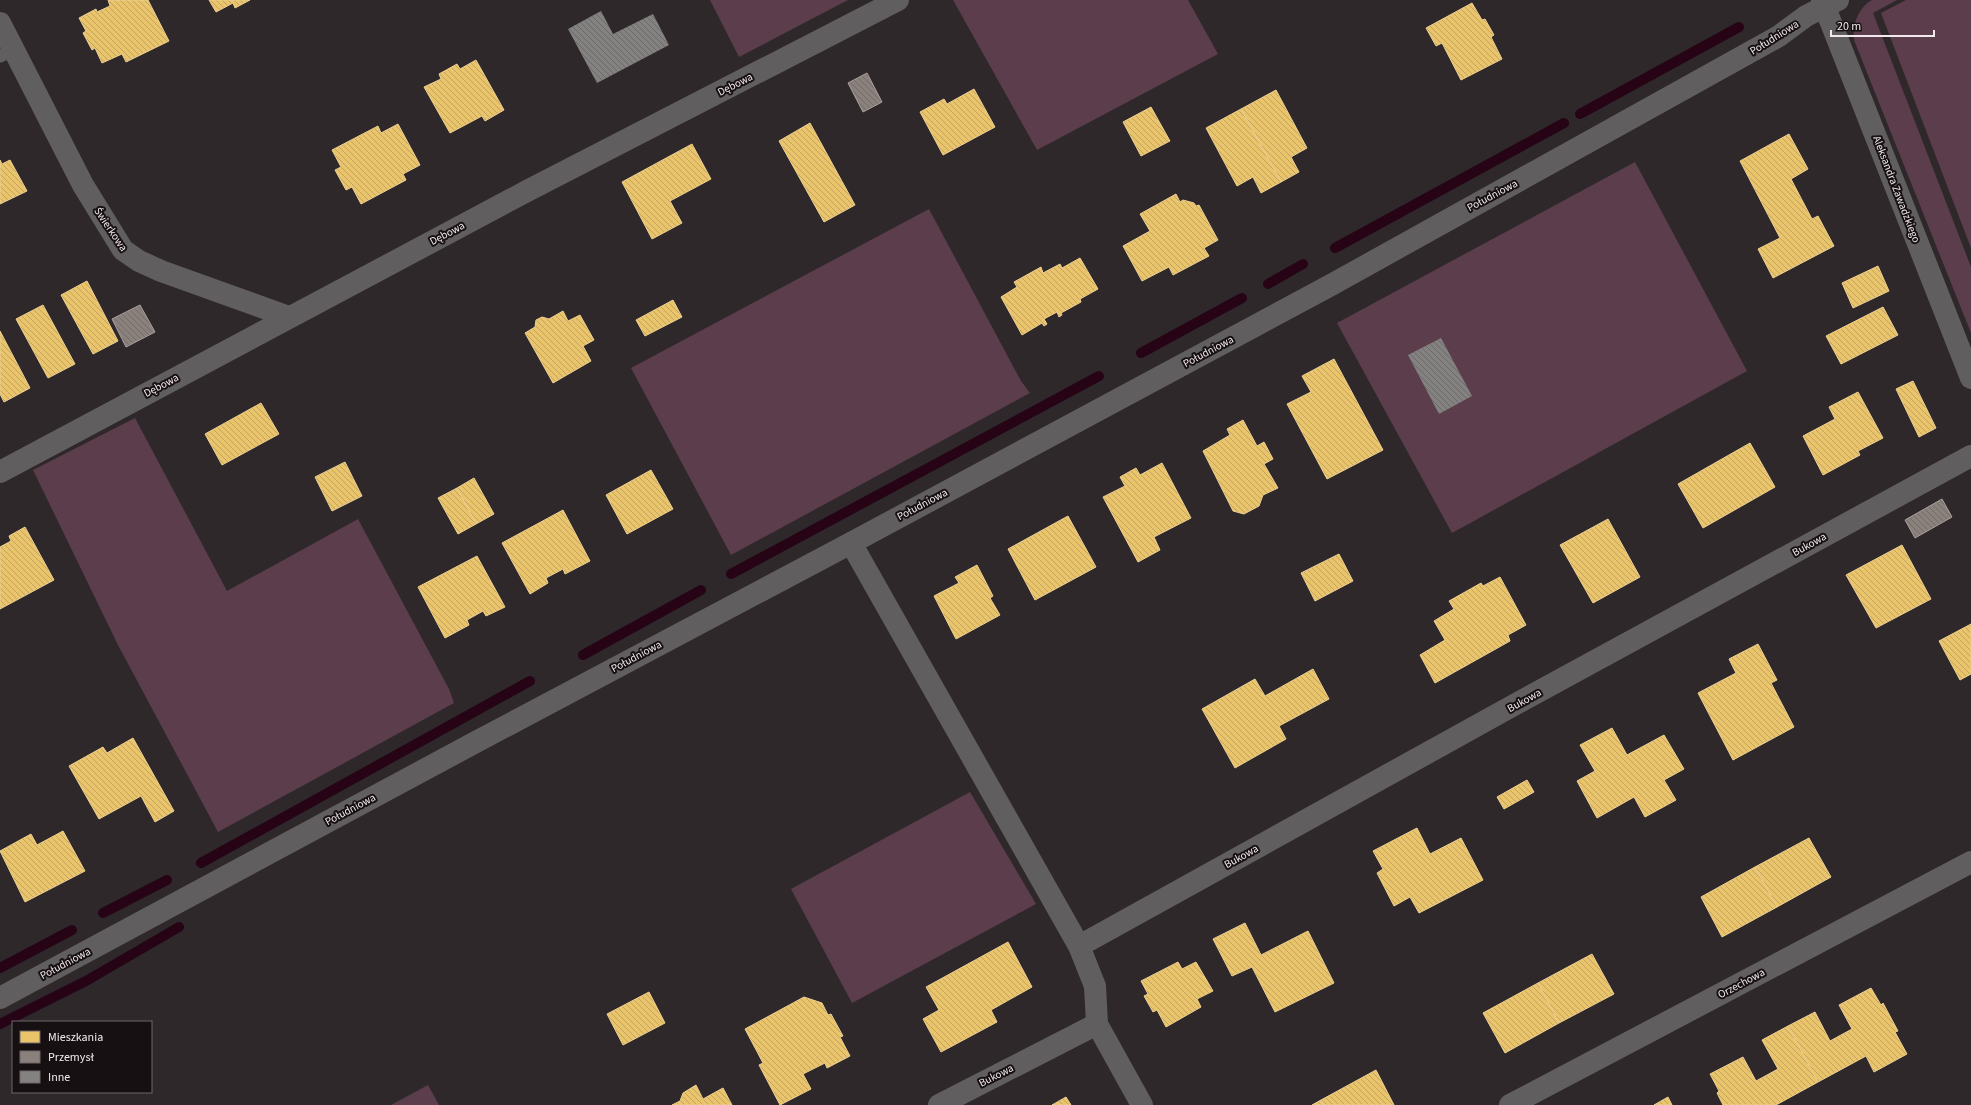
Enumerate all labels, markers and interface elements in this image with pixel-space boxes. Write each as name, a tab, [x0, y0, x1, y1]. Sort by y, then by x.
scale bar	[1831, 12, 1934, 38]
street label: Południowa	[1747, 16, 1802, 58]
text: 20 m	[1837, 18, 1861, 35]
street label: Dębowa	[715, 69, 755, 100]
street label: Aleksandra Zawadzkiego	[1869, 133, 1924, 245]
street label: Południowa	[1464, 176, 1520, 215]
street label: Świerkowa	[90, 204, 131, 254]
street label: Dębowa	[427, 218, 467, 249]
street label: Południowa	[1180, 332, 1236, 371]
street label: Dębowa	[141, 370, 181, 401]
street label: Południowa	[894, 485, 950, 524]
street label: Bukowa	[1789, 529, 1829, 560]
street label: Południowa	[608, 637, 664, 676]
street label: Bukowa	[1504, 685, 1544, 716]
street label: Południowa	[322, 790, 378, 829]
street label: Bukowa	[1221, 841, 1261, 872]
street label: Południowa	[37, 944, 93, 983]
street label: Orzechowa	[1715, 965, 1767, 1002]
legend	[12, 1021, 152, 1093]
text: Mieszkania	[48, 1029, 103, 1046]
text: Przemysł	[48, 1049, 94, 1066]
street label: Bukowa	[976, 1060, 1016, 1091]
text: Inne	[48, 1069, 70, 1086]

